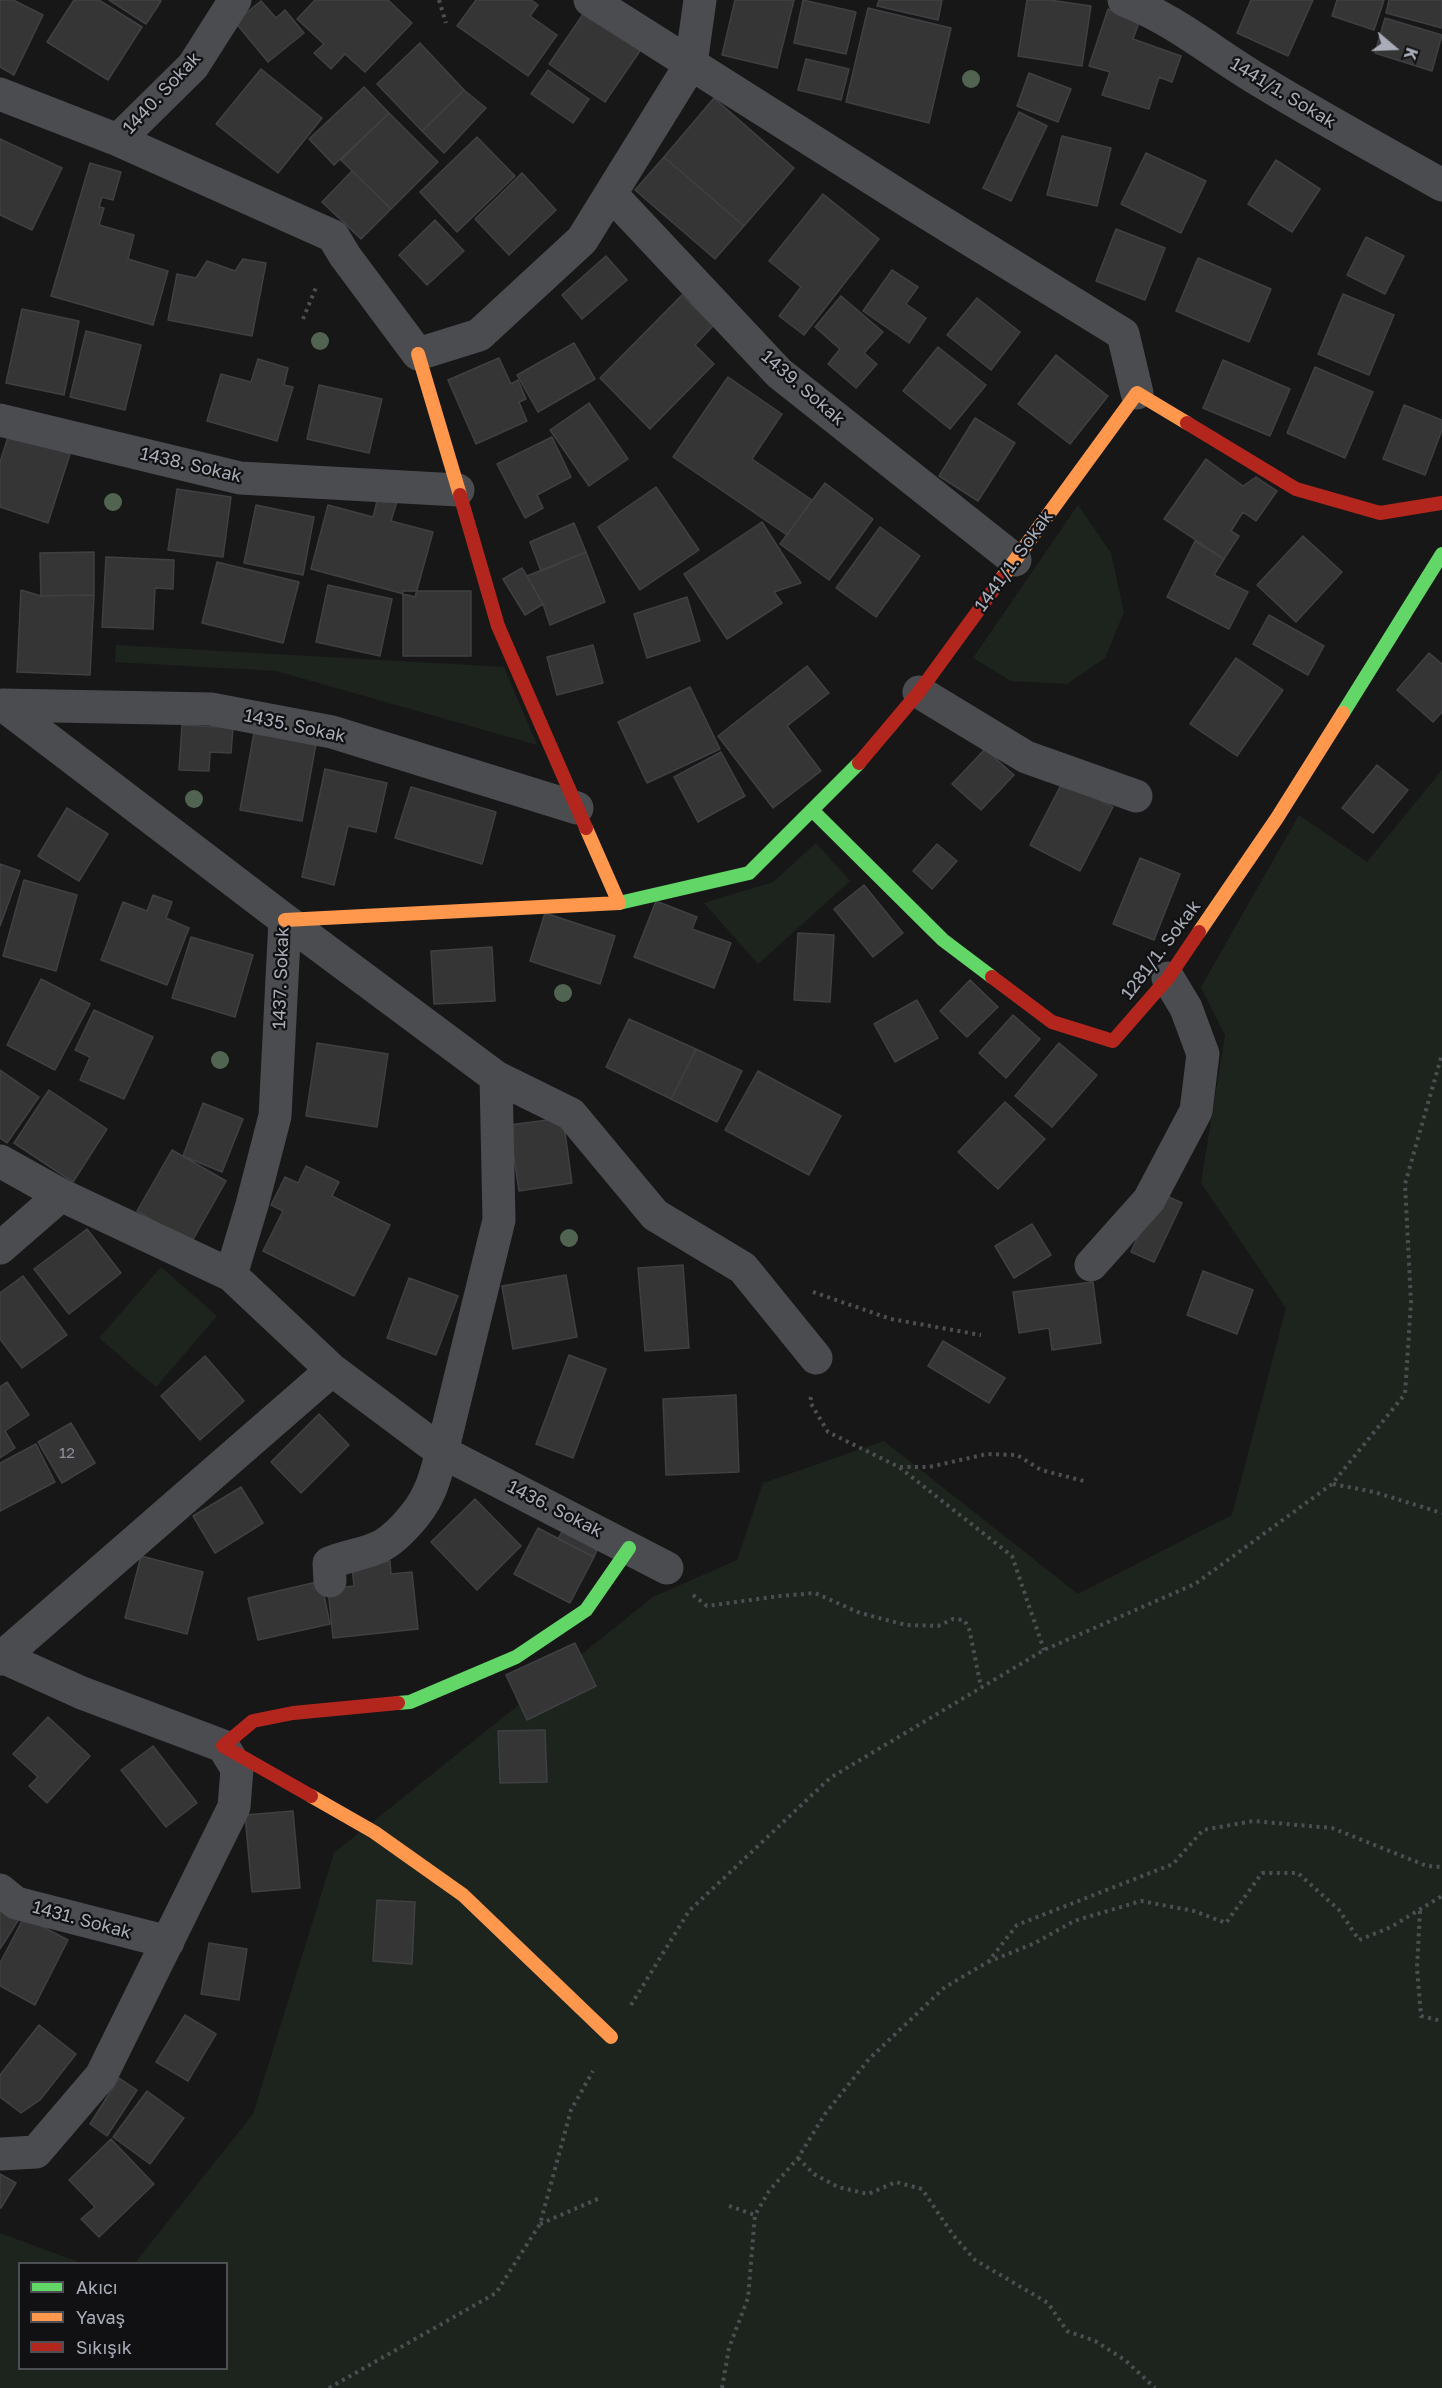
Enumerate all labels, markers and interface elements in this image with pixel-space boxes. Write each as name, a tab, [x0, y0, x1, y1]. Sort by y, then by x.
north arrow	[1364, 18, 1424, 78]
text: K	[1400, 45, 1422, 63]
street label: 1440. Sokak	[119, 47, 205, 139]
street label: 1441/1. Sokak	[1226, 53, 1340, 133]
street label: 1439. Sokak	[757, 346, 849, 430]
street label: 1438. Sokak	[138, 443, 244, 487]
street label: 1441/1. Sokak	[970, 506, 1058, 616]
street label: 1435. Sokak	[242, 705, 348, 747]
street label: 1281/1. Sokak	[1117, 896, 1205, 1004]
street label: 1437. Sokak	[268, 926, 294, 1030]
house number: 12	[59, 1444, 75, 1462]
street label: 1436. Sokak	[504, 1476, 606, 1542]
street label: 1431. Sokak	[30, 1896, 134, 1944]
legend	[18, 2262, 228, 2370]
text: Akıcı	[76, 2276, 118, 2298]
text: Yavaş	[76, 2306, 125, 2328]
text: Sıkışık	[76, 2336, 132, 2358]

